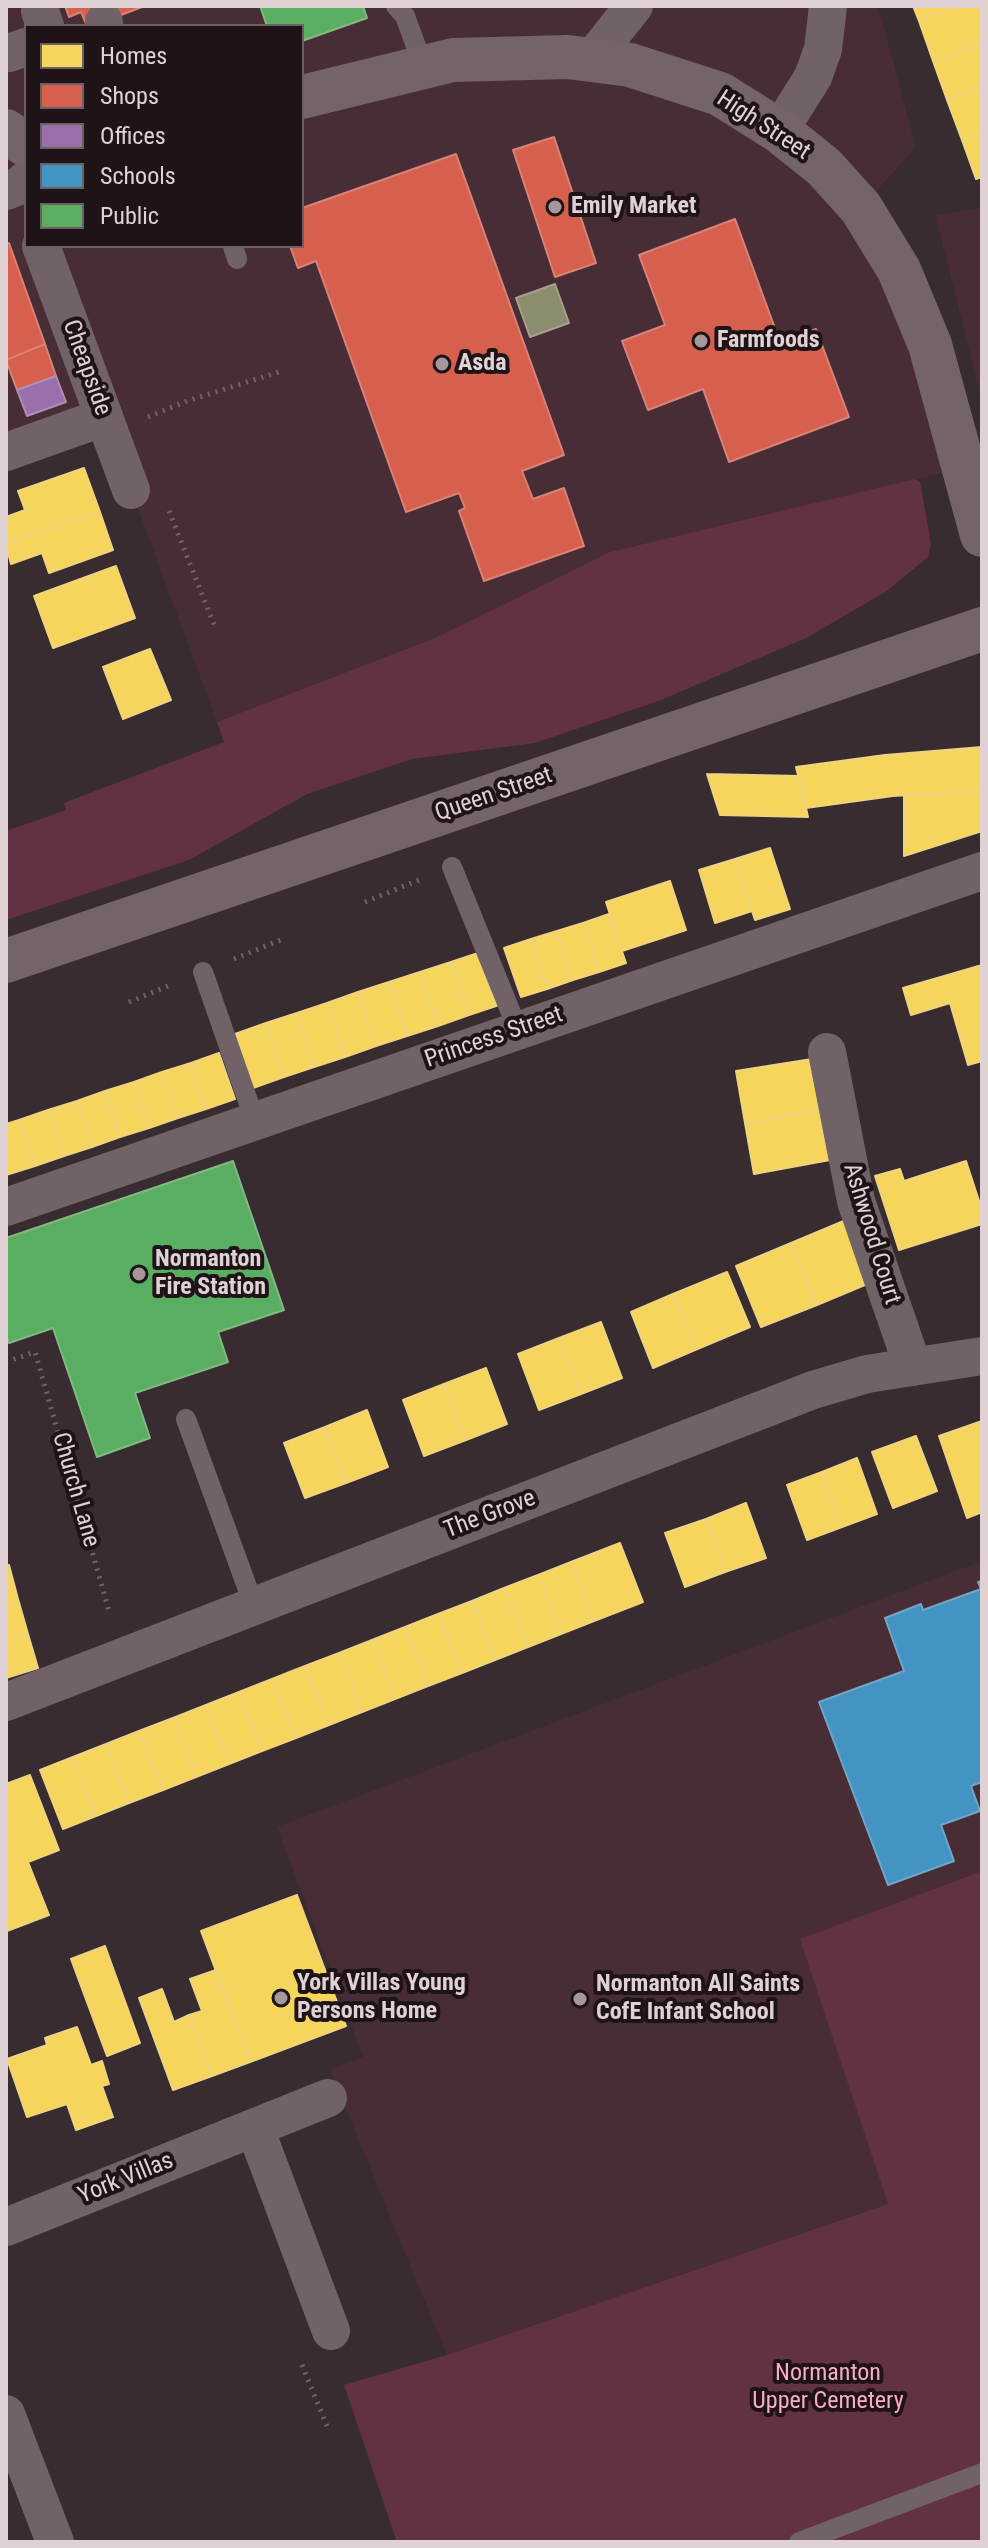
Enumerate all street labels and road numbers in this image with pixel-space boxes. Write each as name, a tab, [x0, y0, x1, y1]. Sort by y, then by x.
street label: High Street	[711, 85, 815, 167]
street label: Cheapside	[55, 316, 117, 420]
street label: Queen Street	[432, 762, 556, 828]
street label: Princess Street	[421, 1001, 567, 1075]
street label: Ashwood Court	[836, 1160, 906, 1308]
street label: Church Lane	[45, 1429, 105, 1551]
street label: The Grove	[440, 1484, 540, 1546]
street label: York Villas	[74, 2147, 178, 2211]

